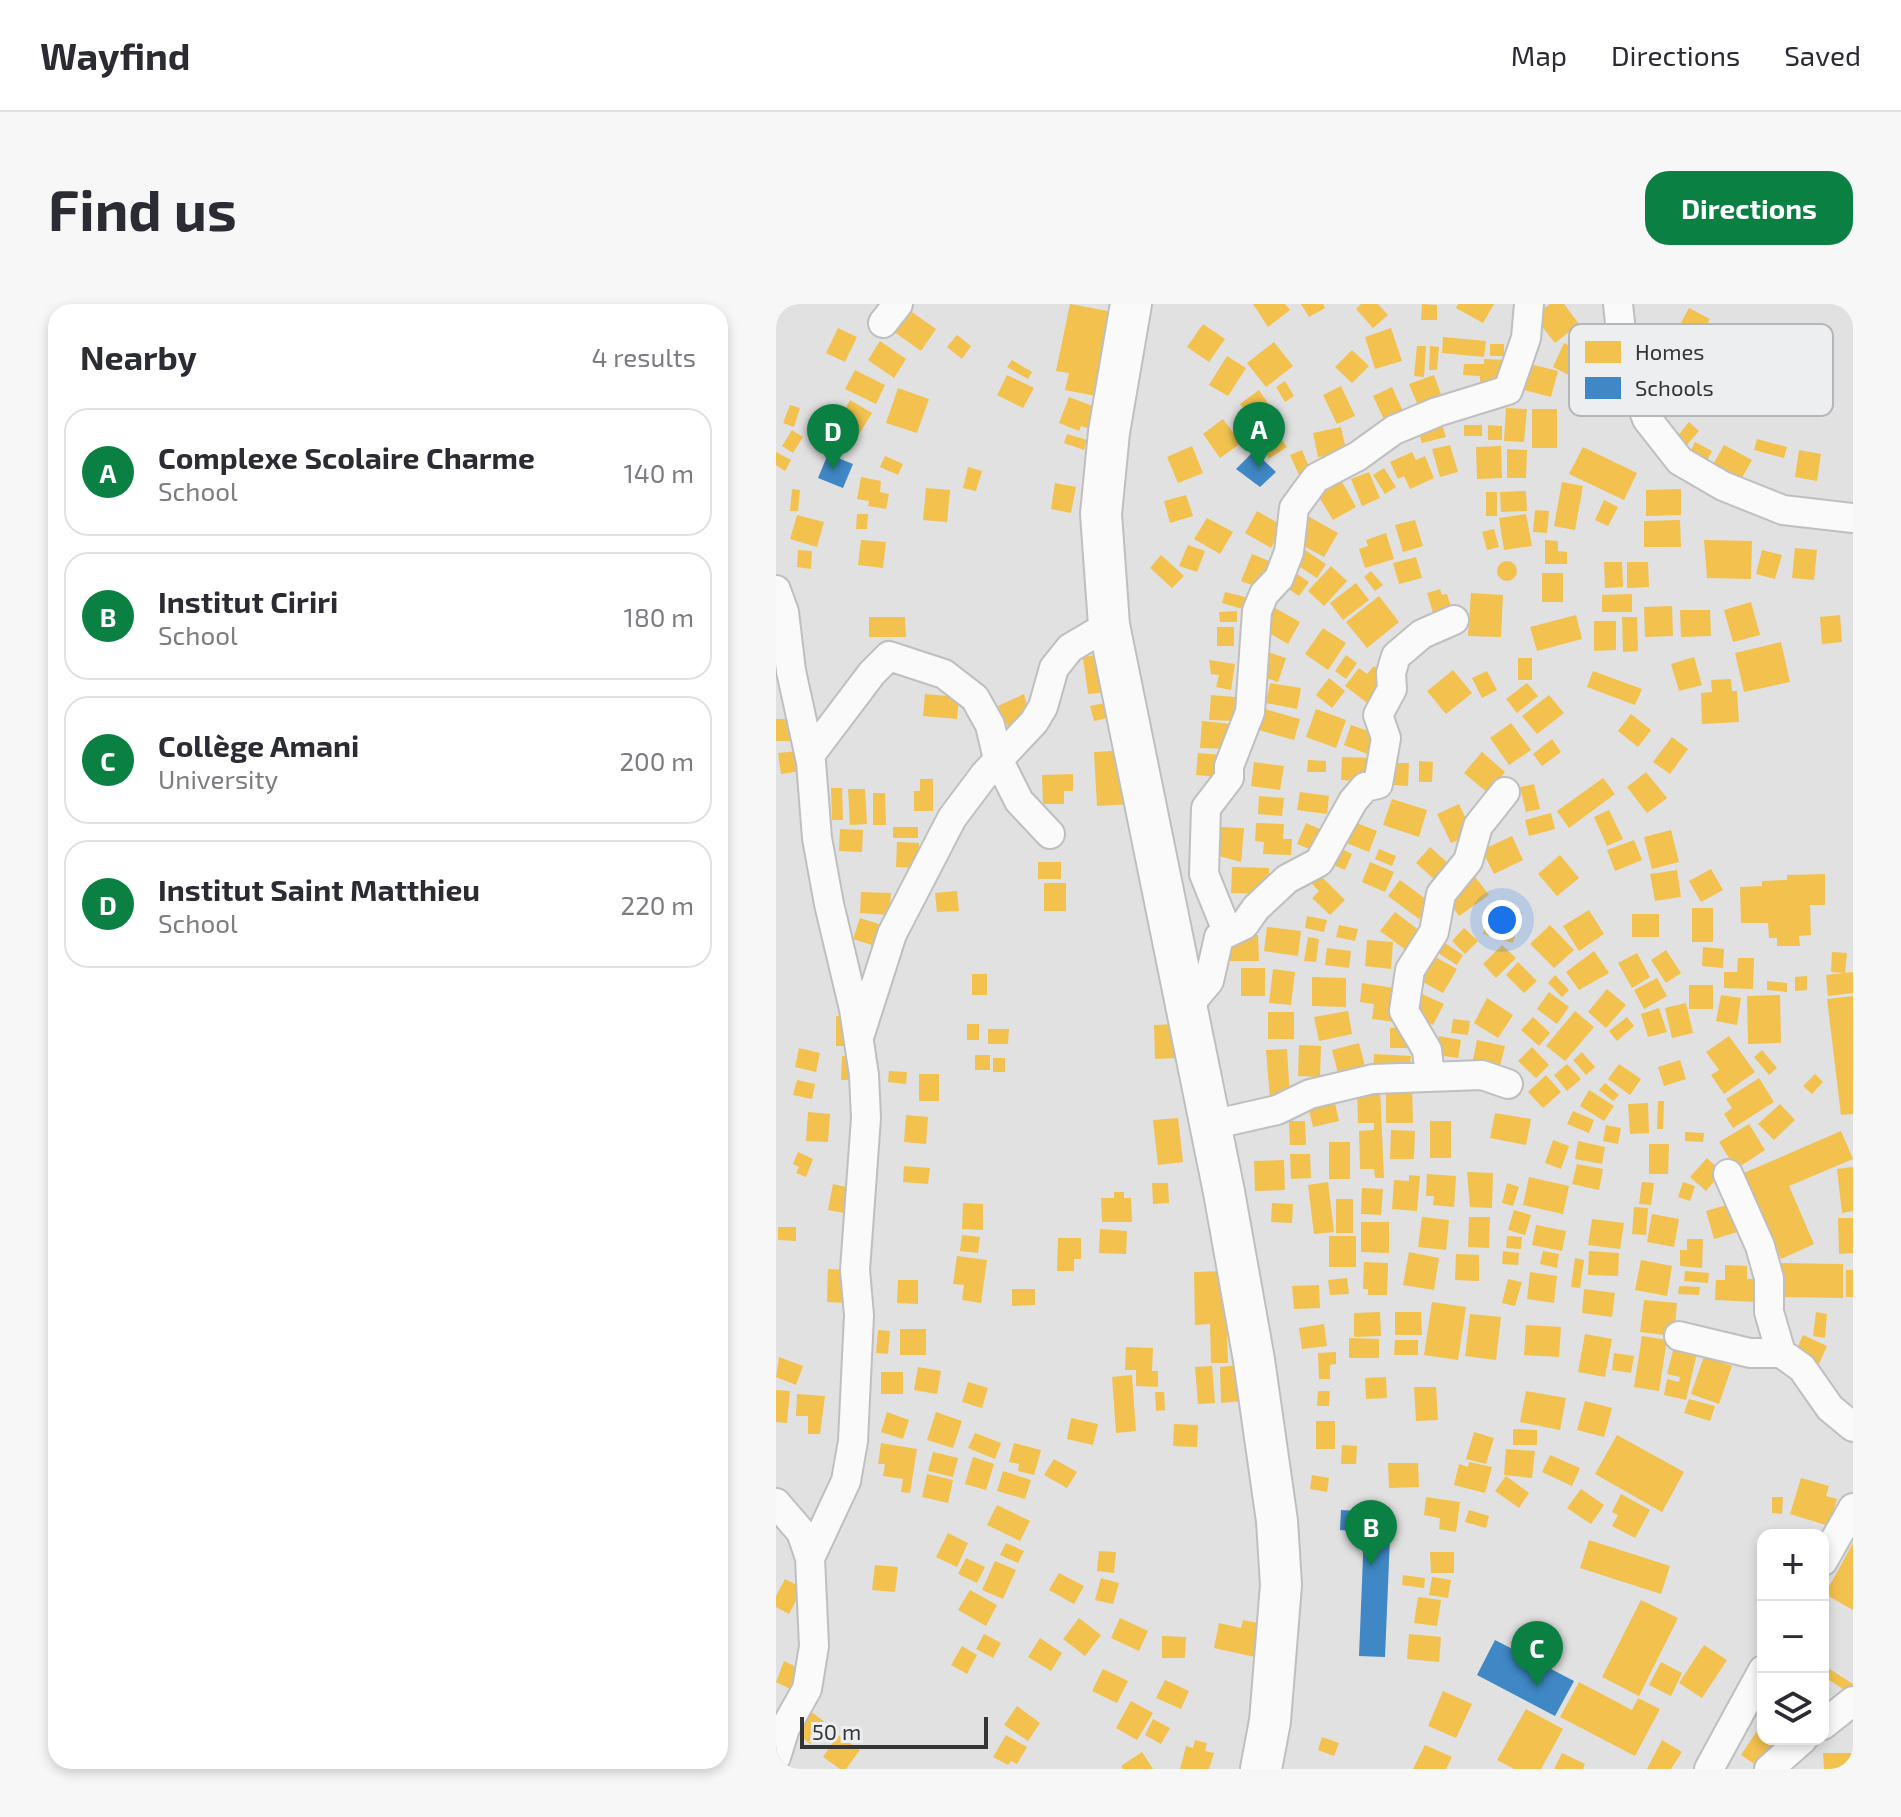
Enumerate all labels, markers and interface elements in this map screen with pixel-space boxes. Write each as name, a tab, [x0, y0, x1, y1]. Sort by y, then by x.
text: Wayfind	[40, 32, 191, 78]
text: Map	[1511, 38, 1567, 72]
text: Directions	[1611, 38, 1740, 72]
text: Saved	[1784, 38, 1861, 72]
button: Directions	[1645, 171, 1853, 245]
text: Find us	[48, 175, 237, 242]
legend	[1569, 324, 1833, 416]
text: Nearby	[80, 336, 197, 377]
text: Homes	[1635, 338, 1704, 364]
text: 4 results	[591, 341, 696, 372]
text: Schools	[1635, 374, 1714, 400]
pin: A	[1233, 402, 1285, 468]
pin: D	[807, 404, 859, 470]
text: Complexe Scolaire Charme	[158, 439, 535, 475]
text: A	[100, 457, 116, 488]
text: 140 m	[623, 457, 694, 488]
text: School	[158, 475, 238, 506]
text: Institut Ciriri	[158, 583, 338, 619]
text: B	[100, 601, 116, 632]
text: 180 m	[624, 601, 694, 632]
text: School	[158, 619, 238, 650]
text: Collège Amani	[158, 727, 359, 763]
text: C	[100, 745, 116, 776]
text: 200 m	[619, 745, 694, 776]
text: University	[158, 763, 278, 794]
text: Institut Saint Matthieu	[158, 871, 480, 907]
text: D	[99, 889, 117, 920]
text: 220 m	[621, 889, 694, 920]
your location	[1482, 900, 1522, 940]
text: School	[158, 907, 238, 938]
pin: B	[1345, 1500, 1397, 1566]
map controls	[1757, 1529, 1829, 1745]
button: +	[1757, 1529, 1829, 1601]
button: −	[1757, 1601, 1829, 1673]
pin: C	[1511, 1621, 1563, 1687]
button: layers	[1757, 1673, 1829, 1745]
scale bar	[800, 1713, 988, 1749]
text: 50 m	[812, 1718, 861, 1744]

